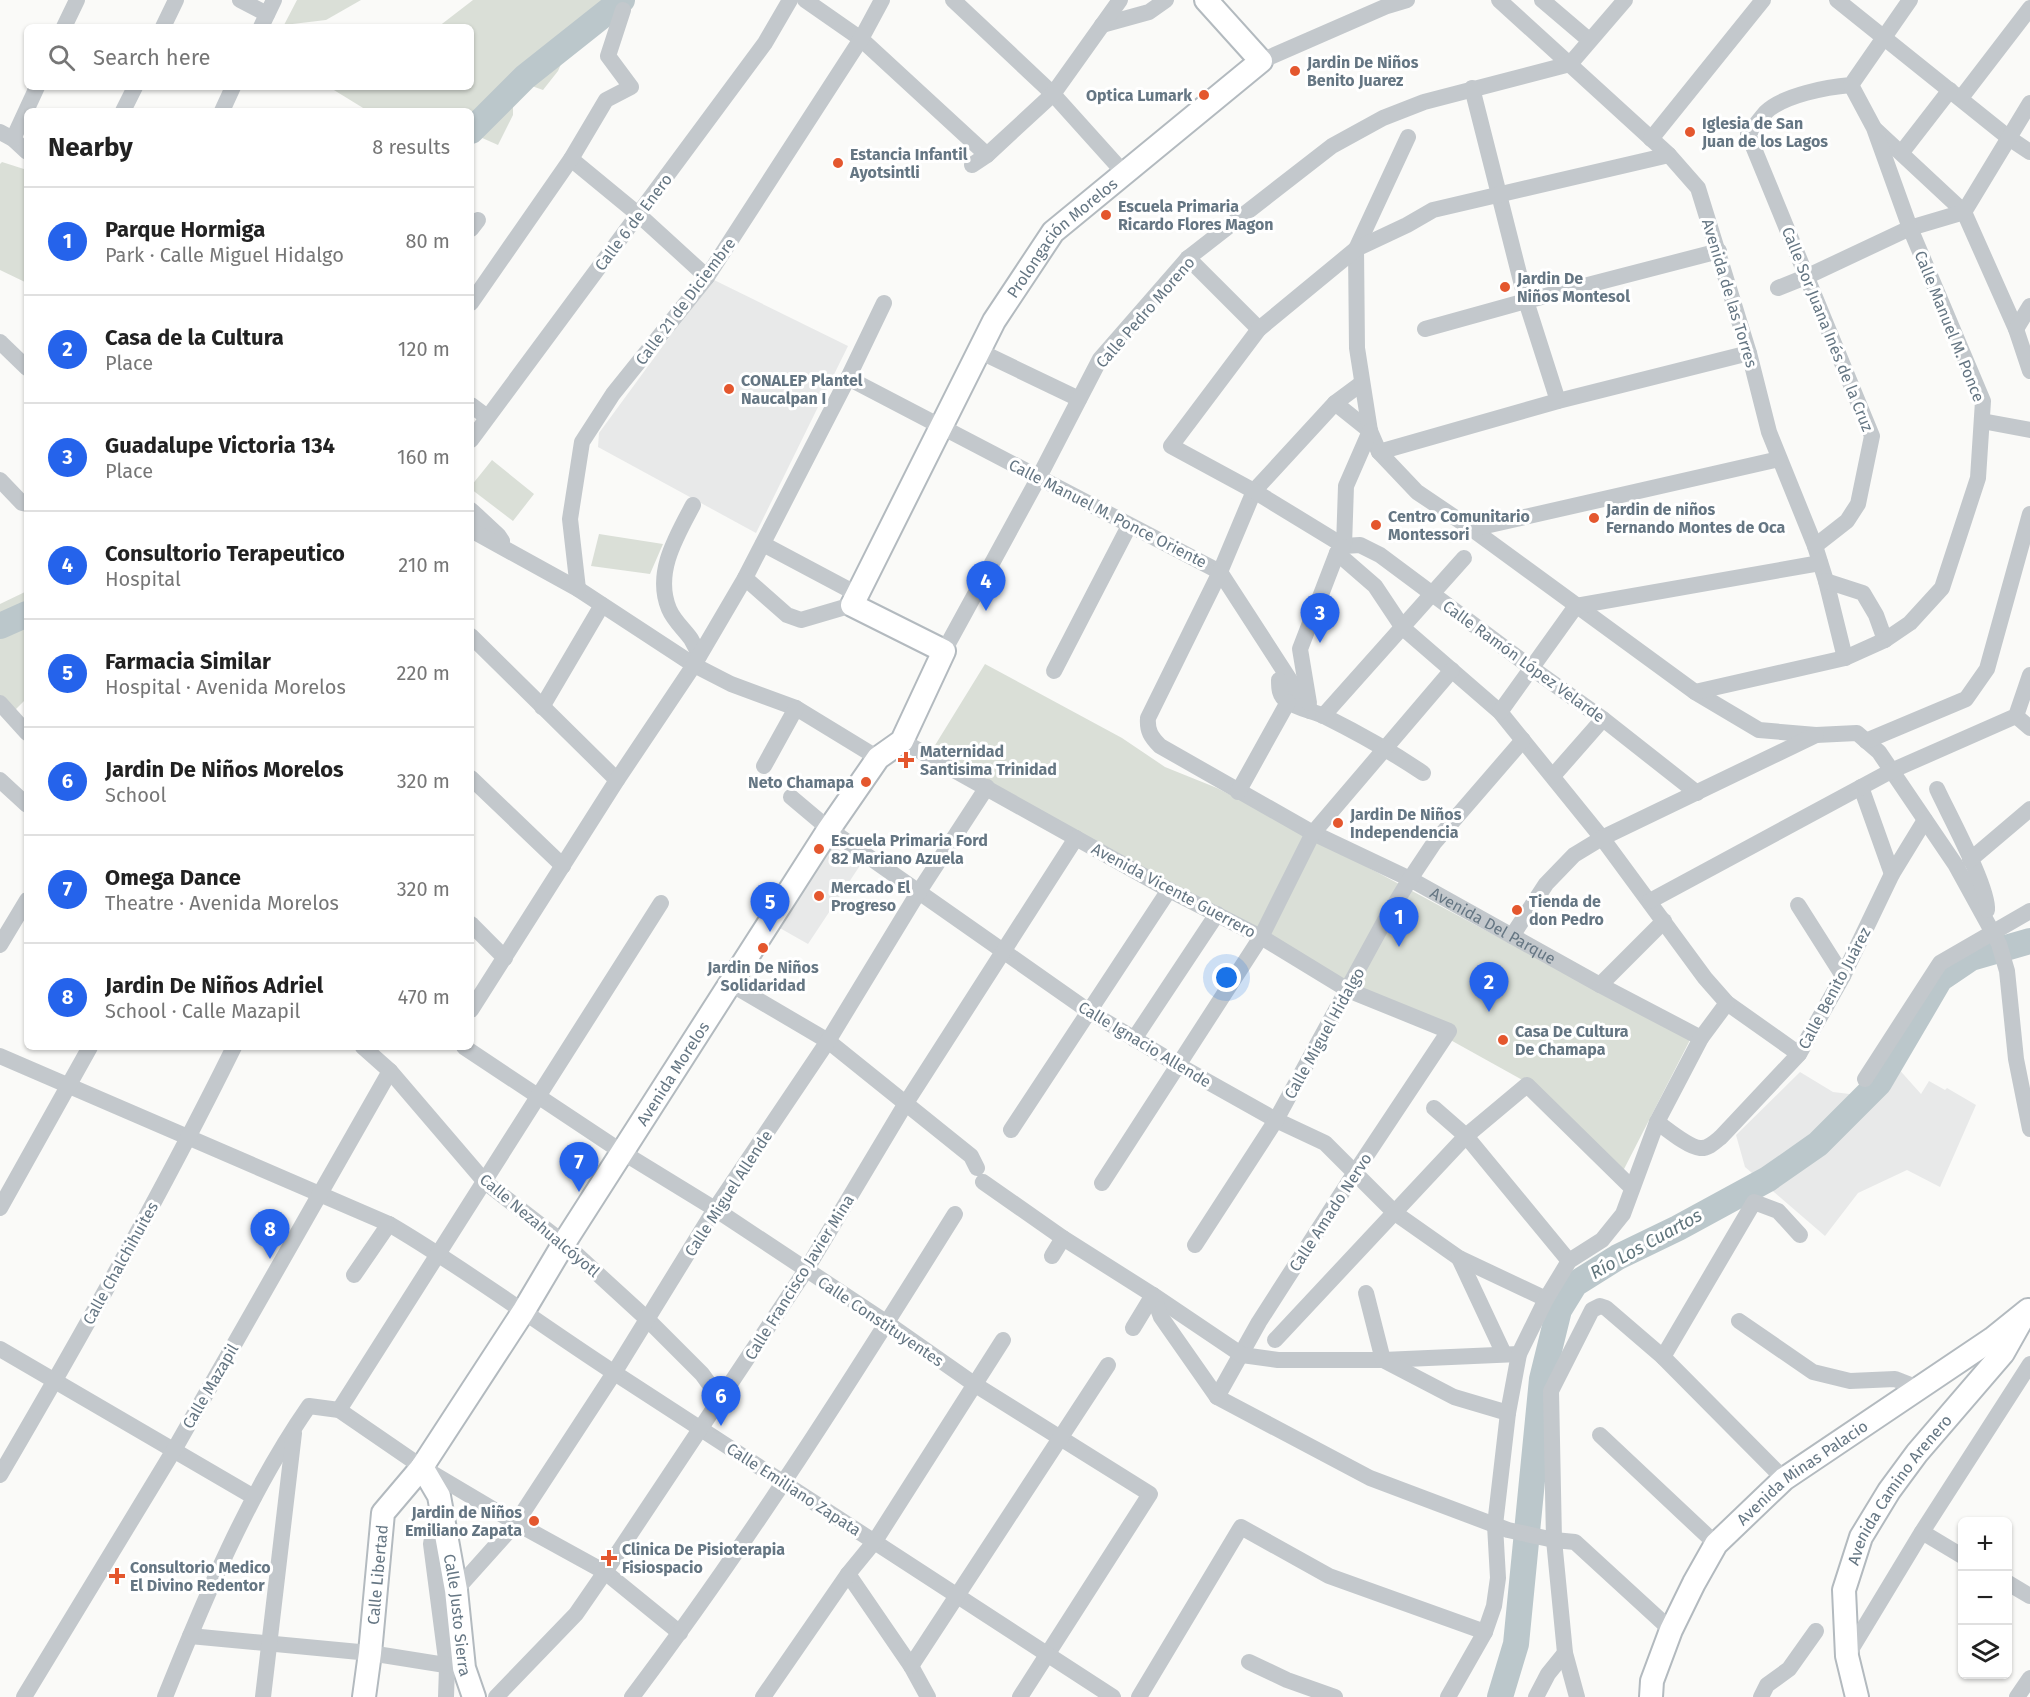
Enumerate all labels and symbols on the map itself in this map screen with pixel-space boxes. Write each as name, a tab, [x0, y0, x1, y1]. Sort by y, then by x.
place label: Jardin De Niños Benito Juarez	[1306, 53, 1419, 90]
marker: Jardin De Niños Benito Juarez	[1288, 64, 1302, 78]
place label: Optica Lumark	[1086, 86, 1192, 105]
marker: Optica Lumark	[1197, 88, 1211, 102]
place label: Iglesia de San Juan de los Lagos	[1701, 114, 1828, 151]
marker: Iglesia de San Juan de los Lagos	[1683, 125, 1697, 139]
place label: Estancia Infantil Ayotsintli	[849, 145, 968, 182]
marker: Estancia Infantil Ayotsintli	[831, 156, 845, 170]
street label: Calle 6 de Enero	[591, 170, 676, 275]
street label: Prolongación Morelos	[1003, 174, 1121, 302]
place label: Escuela Primaria Ricardo Flores Magon	[1118, 197, 1274, 234]
marker: Escuela Primaria Ricardo Flores Magon	[1099, 208, 1113, 222]
street label: Avenida de las Torres	[1698, 217, 1761, 370]
street label: Calle Sor Juana Inés de la Cruz	[1778, 224, 1877, 434]
street label: Calle 21 de Diciembre	[631, 234, 739, 369]
street label: Calle Manuel M. Ponce	[1911, 248, 1989, 404]
street label: Calle Pedro Moreno	[1092, 253, 1199, 372]
place label: Jardin De Niños Montesol	[1516, 269, 1630, 306]
marker: Jardin De Niños Montesol	[1498, 280, 1512, 294]
place label: CONALEP Plantel Naucalpan I	[741, 371, 863, 408]
marker: CONALEP Plantel Naucalpan I	[722, 382, 736, 396]
street label: Calle Manuel M. Ponce Oriente	[1006, 455, 1210, 572]
place label: Jardin de niños Fernando Montes de Oca	[1605, 500, 1786, 537]
place label: Centro Comunitario Montessori	[1388, 507, 1530, 544]
marker: Jardin de niños Fernando Montes de Oca	[1587, 511, 1601, 525]
marker: Centro Comunitario Montessori	[1369, 518, 1383, 532]
pin: 4	[966, 562, 1006, 611]
pin: 3	[1300, 594, 1340, 643]
street label: Calle Ramón López Velarde	[1439, 596, 1608, 726]
place label: Maternidad Santisima Trinidad	[920, 742, 1057, 779]
marker: Maternidad Santisima Trinidad	[897, 751, 915, 769]
place label: Neto Chamapa	[748, 773, 854, 792]
marker: Neto Chamapa	[859, 775, 873, 789]
place label: Jardin De Niños Independencia	[1349, 805, 1462, 842]
marker: Jardin De Niños Independencia	[1331, 816, 1345, 830]
place label: Escuela Primaria Ford 82 Mariano Azuela	[831, 831, 988, 868]
street label: Avenida Vicente Guerrero	[1088, 839, 1259, 942]
marker: Escuela Primaria Ford 82 Mariano Azuela	[812, 842, 826, 856]
place label: Mercado El Progreso	[831, 878, 911, 915]
pin: 5	[750, 882, 790, 932]
street label: Avenida Del Parque	[1427, 883, 1559, 968]
marker: Mercado El Progreso	[812, 889, 826, 903]
place label: Tienda de don Pedro	[1529, 892, 1604, 929]
pin: 1	[1380, 898, 1418, 947]
marker: Tienda de don Pedro	[1510, 903, 1524, 917]
street label: Calle Benito Juárez	[1794, 924, 1875, 1052]
marker: Jardin De Niños Solidaridad	[756, 941, 770, 955]
place label: Jardin De Niños Solidaridad	[706, 958, 819, 995]
pin: 2	[1470, 962, 1508, 1012]
your location	[1212, 963, 1241, 992]
street label: Calle Miguel Hidalgo	[1280, 964, 1368, 1102]
street label: Calle Ignacio Allende	[1075, 997, 1214, 1092]
street label: Avenida Morelos	[633, 1018, 713, 1129]
place label: Casa De Cultura De Chamapa	[1515, 1022, 1629, 1059]
marker: Casa De Cultura De Chamapa	[1496, 1033, 1510, 1047]
street label: Calle Miguel Allende	[681, 1127, 776, 1260]
pin: 7	[560, 1142, 598, 1192]
street label: Calle Amado Nervo	[1285, 1150, 1376, 1275]
street label: Calle Nezahualcóyotl	[476, 1170, 604, 1281]
street label: Calle Francisco Javier Mina	[741, 1191, 858, 1363]
street label: Calle Chalchihuites	[79, 1199, 162, 1328]
water label: Río Los Cuartos	[1586, 1204, 1706, 1284]
pin: 8	[250, 1210, 290, 1259]
street label: Calle Constituyentes	[814, 1272, 947, 1371]
street label: Calle Mazapil	[178, 1340, 243, 1432]
pin: 6	[702, 1376, 740, 1426]
street label: Avenida Camino Arenero	[1844, 1411, 1956, 1567]
street label: Avenida Minas Palacio	[1733, 1416, 1871, 1529]
street label: Calle Emiliano Zapata	[723, 1439, 864, 1540]
place label: Jardin de Niños Emiliano Zapata	[405, 1503, 522, 1540]
marker: Jardin de Niños Emiliano Zapata	[527, 1514, 541, 1528]
street label: Calle Libertad	[364, 1524, 392, 1626]
place label: Clinica De Pisioterapia Fisiospacio	[622, 1540, 785, 1577]
marker: Clinica De Pisioterapia Fisiospacio	[600, 1549, 618, 1567]
street label: Calle Justo Sierra	[440, 1552, 475, 1679]
place label: Consultorio Medico El Divino Redentor	[130, 1558, 271, 1595]
marker: Consultorio Medico El Divino Redentor	[108, 1567, 126, 1585]

